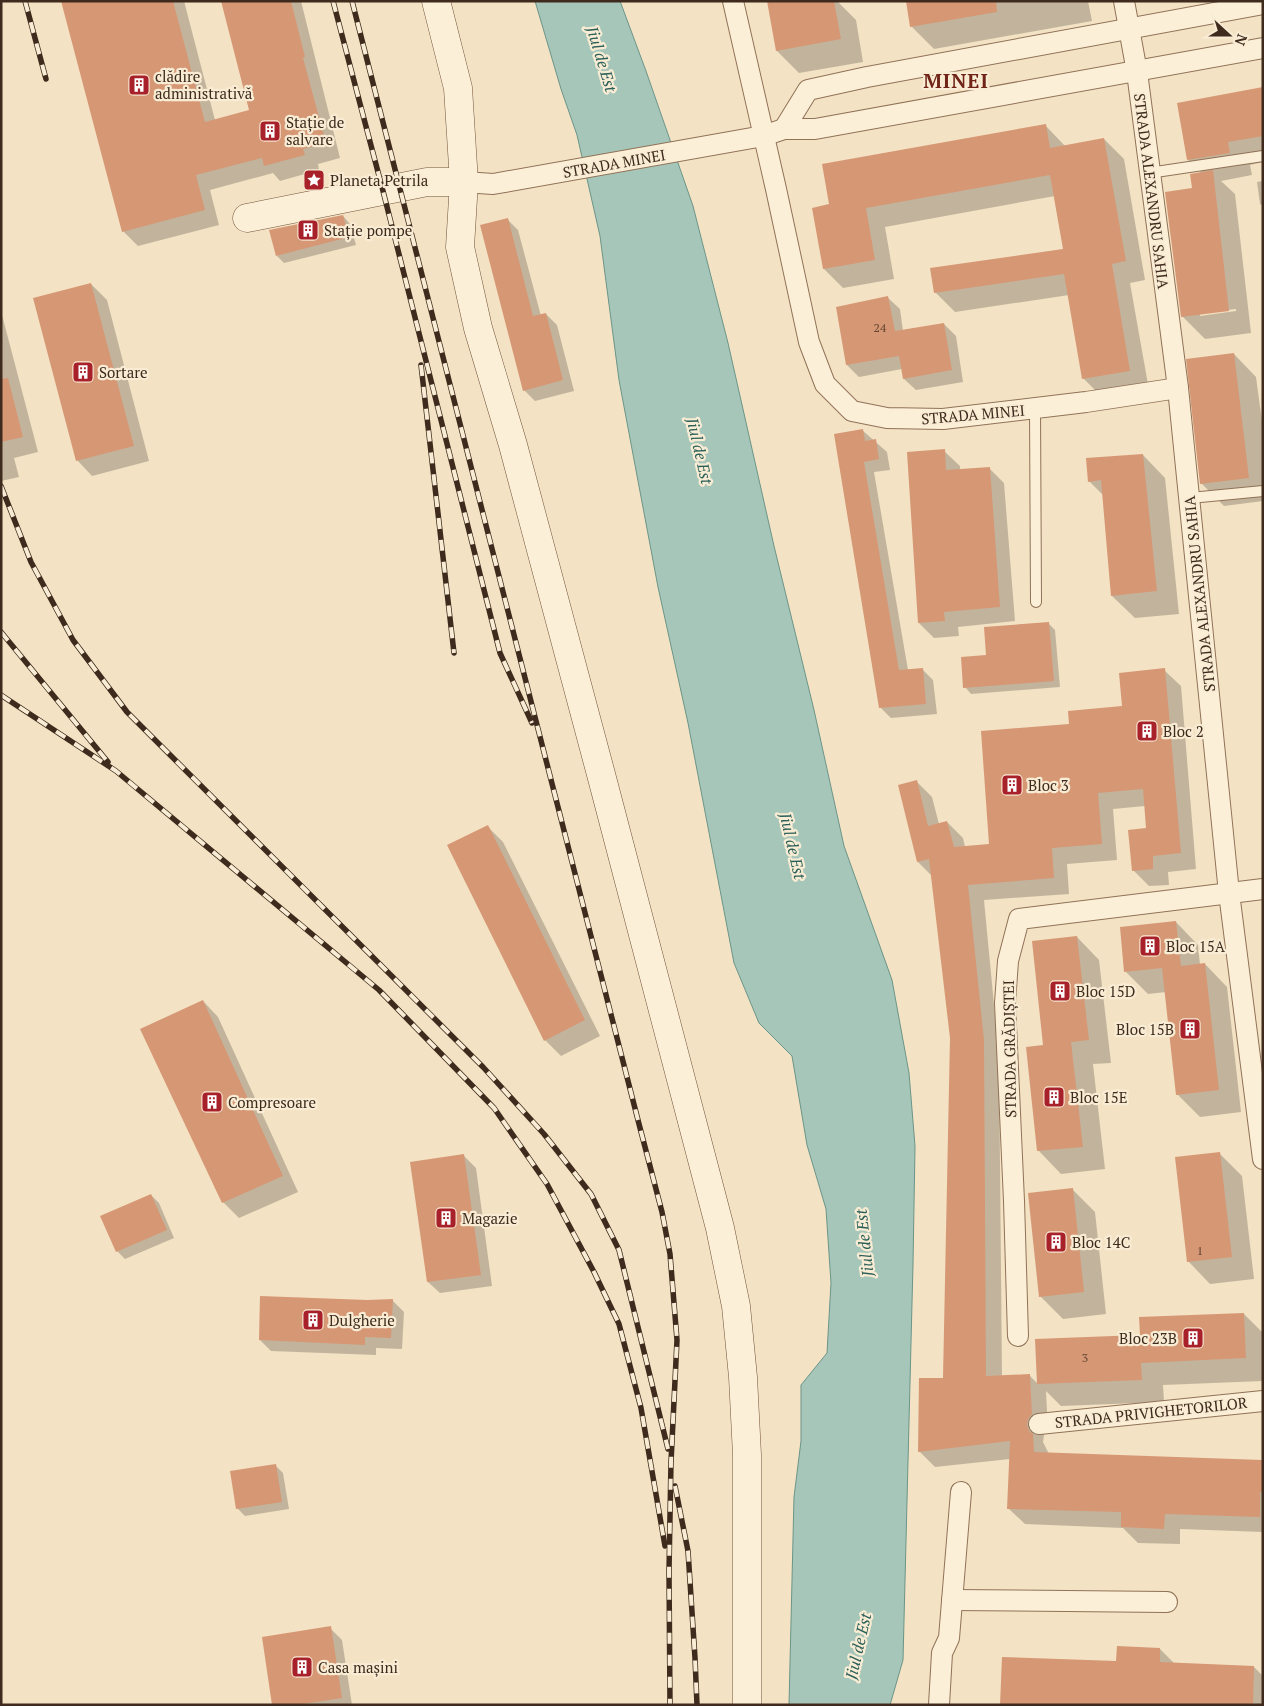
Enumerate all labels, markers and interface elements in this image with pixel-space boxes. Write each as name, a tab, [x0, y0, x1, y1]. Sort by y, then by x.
north arrow	[1204, 10, 1254, 60]
water label: Jiul de Est	[581, 22, 623, 95]
text: N	[1231, 31, 1252, 49]
place label: clădire administrativă	[155, 66, 253, 103]
district label: MINEI	[923, 67, 989, 94]
building icon: clădire administrativă	[127, 73, 151, 97]
street label: STRADA ALEXANDRU SAHIA	[1130, 92, 1174, 291]
place label: Stație de salvare	[286, 112, 344, 149]
building icon: Stație de salvare	[258, 119, 282, 143]
street label: STRADA MINEI	[561, 144, 667, 182]
place icon: Planeta Petrila	[302, 168, 326, 192]
place label: Planeta Petrila	[330, 170, 429, 190]
building icon: Stație pompe	[296, 218, 320, 242]
place label: Stație pompe	[324, 220, 412, 240]
house number: 24	[874, 320, 887, 335]
building icon: Sortare	[71, 360, 95, 384]
place label: Sortare	[99, 362, 148, 382]
street label: STRADA MINEI	[920, 400, 1026, 428]
water label: Jiul de Est	[681, 415, 718, 487]
street label: STRADA ALEXANDRU SAHIA	[1179, 494, 1219, 693]
building icon: Bloc 2	[1135, 719, 1159, 743]
place label: Bloc 2	[1163, 721, 1204, 741]
building icon: Bloc 3	[1000, 773, 1024, 797]
place label: Bloc 3	[1028, 775, 1069, 795]
water label: Jiul de Est	[774, 810, 811, 882]
building icon: Bloc 15A	[1138, 934, 1162, 958]
place label: Bloc 15A	[1166, 936, 1226, 956]
building icon: Bloc 15D	[1048, 979, 1072, 1003]
street label: STRADA GRĂDIȘTEI	[998, 980, 1021, 1118]
place label: Bloc 15D	[1076, 981, 1135, 1001]
building icon: Bloc 15B	[1178, 1017, 1202, 1041]
place label: Bloc 15B	[1116, 1019, 1174, 1039]
building icon: Bloc 15E	[1042, 1085, 1066, 1109]
place label: Bloc 15E	[1070, 1087, 1127, 1107]
building icon: Compresoare	[200, 1090, 224, 1114]
place label: Compresoare	[228, 1092, 316, 1112]
building icon: Magazie	[434, 1206, 458, 1230]
place label: Magazie	[462, 1208, 517, 1228]
water label: Jiul de Est	[849, 1208, 879, 1279]
building icon: Bloc 14C	[1044, 1230, 1068, 1254]
place label: Bloc 14C	[1072, 1232, 1130, 1252]
house number: 1	[1197, 1243, 1203, 1258]
building icon: Dulgherie	[301, 1308, 325, 1332]
place label: Dulgherie	[329, 1310, 395, 1330]
building icon: Bloc 23B	[1181, 1326, 1205, 1350]
place label: Bloc 23B	[1119, 1328, 1177, 1348]
house number: 3	[1082, 1350, 1088, 1365]
street label: STRADA PRIVIGHETORILOR	[1054, 1392, 1249, 1432]
water label: Jiul de Est	[839, 1610, 876, 1682]
building icon: Casa mașini	[290, 1655, 314, 1679]
place label: Casa mașini	[318, 1657, 398, 1677]

